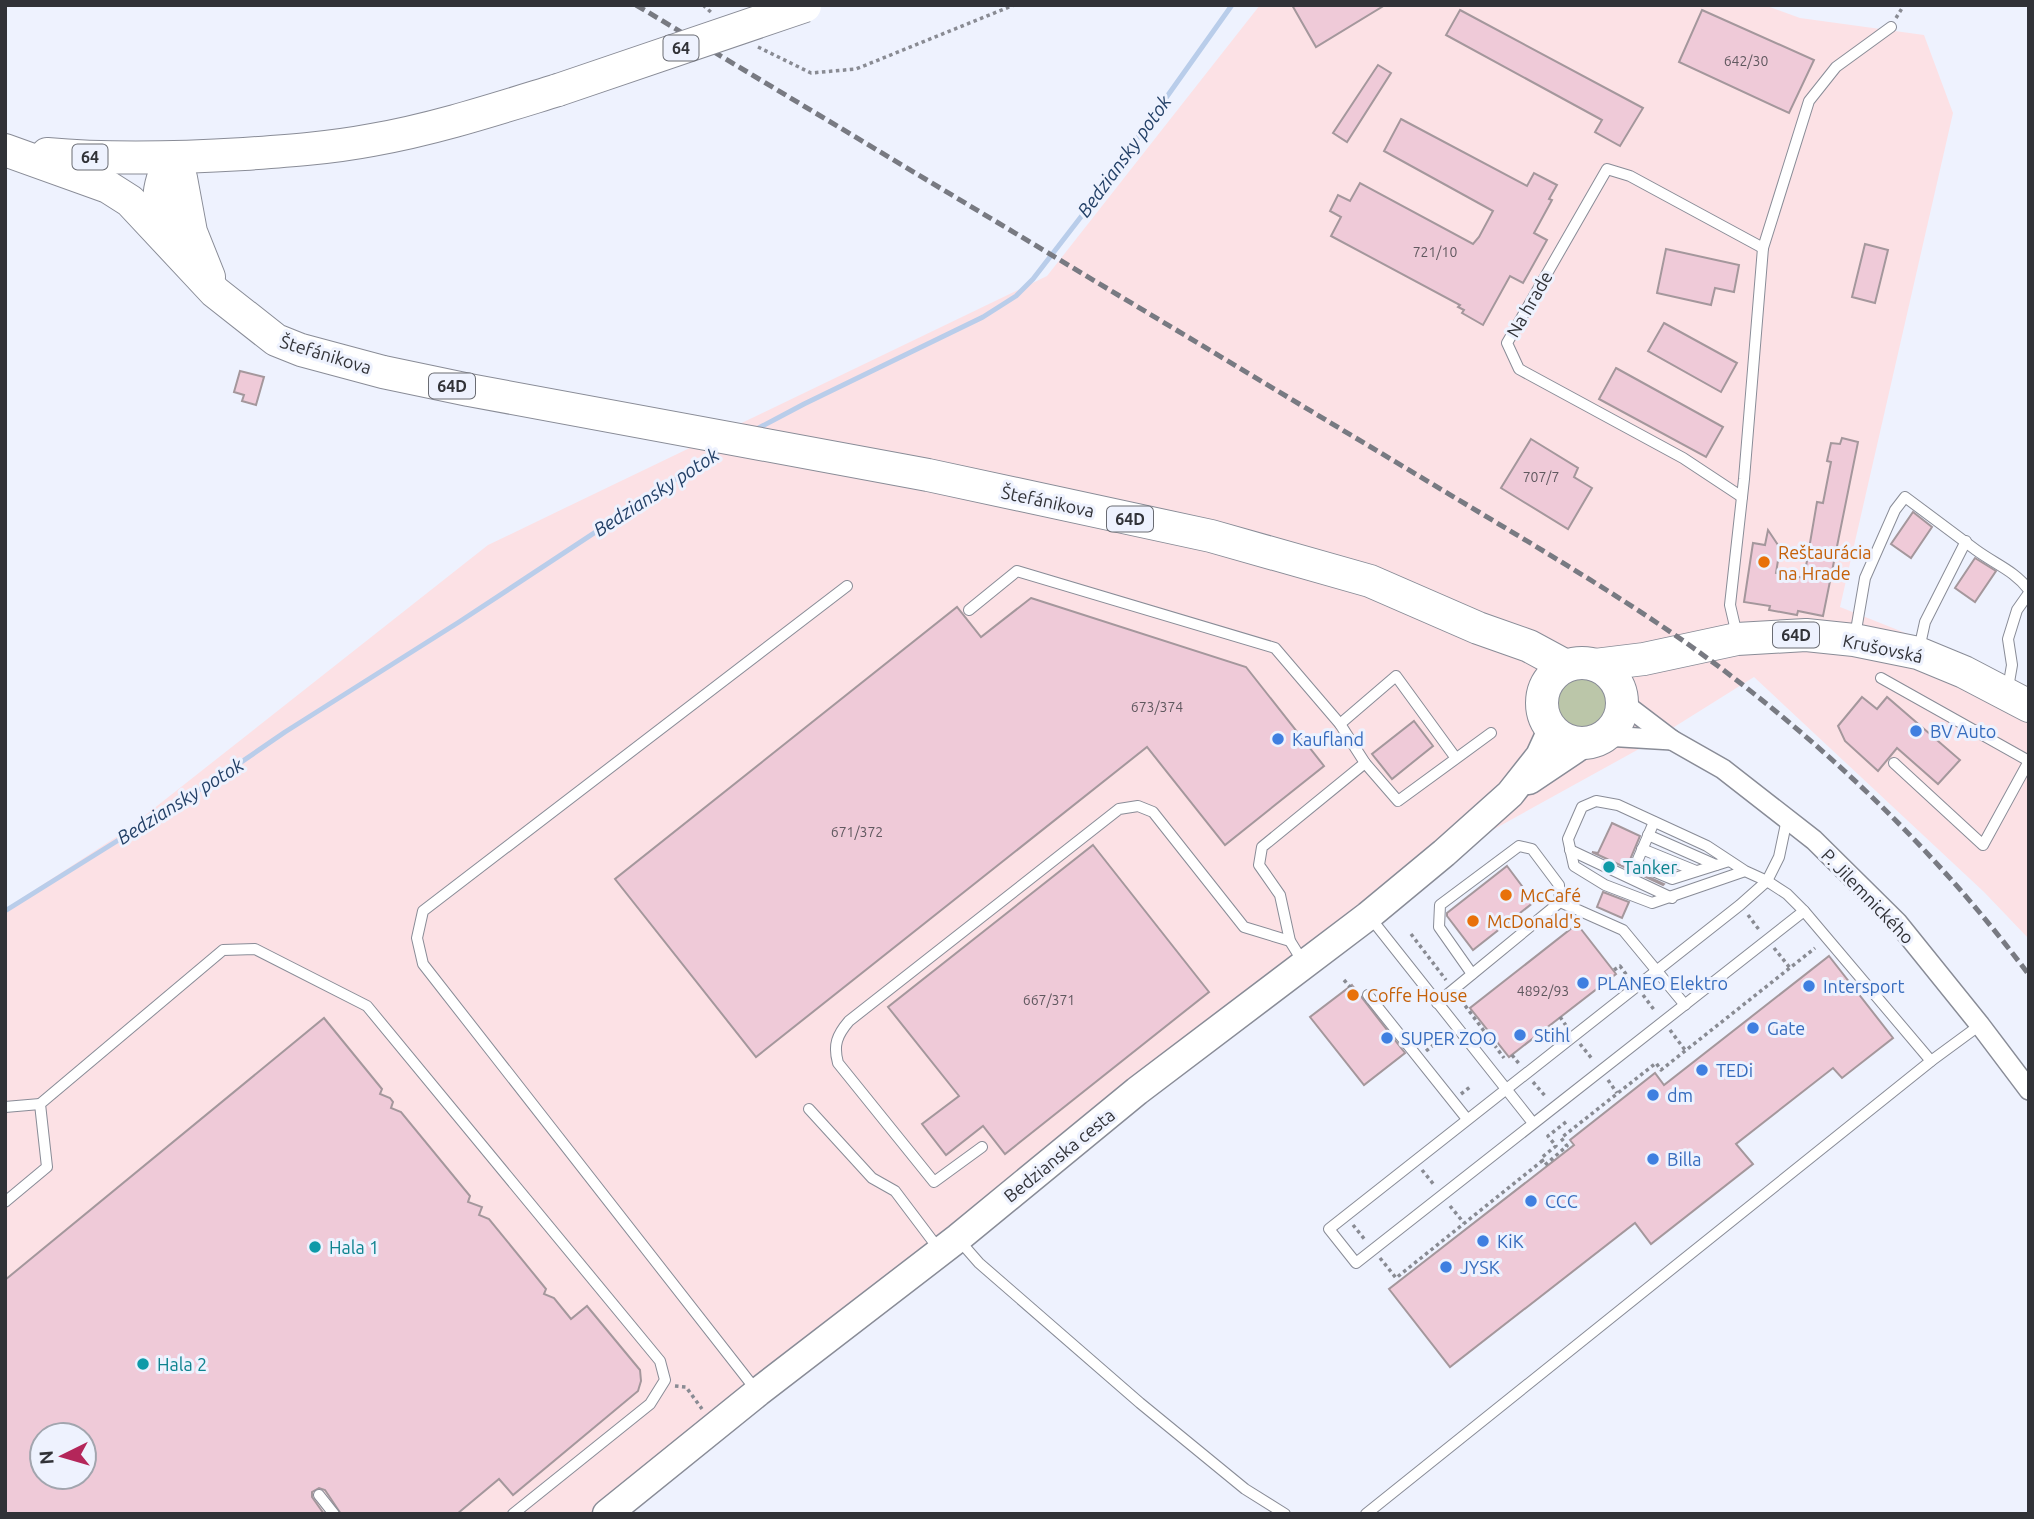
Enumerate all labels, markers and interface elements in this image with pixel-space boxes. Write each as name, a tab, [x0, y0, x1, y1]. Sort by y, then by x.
road number: 64	[664, 36, 698, 60]
house number: 642/30	[1724, 53, 1768, 69]
water label: Bedziansky potok	[1072, 91, 1176, 221]
road number: 64	[72, 144, 108, 169]
house number: 721/10	[1413, 244, 1457, 260]
street label: Na hrade	[1502, 267, 1556, 341]
street label: Štefánikova	[278, 330, 374, 377]
road number: 64D	[429, 374, 475, 398]
water label: Bedziansky potok	[589, 443, 723, 541]
house number: 707/7	[1523, 469, 1559, 485]
street label: Štefánikova	[1000, 480, 1096, 521]
road number: 64D	[1107, 506, 1153, 532]
place label: Reštaurácia na Hrade	[1778, 542, 1872, 583]
marker: Reštaurácia na Hrade	[1756, 554, 1772, 570]
road number: 64D	[1773, 622, 1819, 648]
street label: Krušovská	[1841, 630, 1925, 666]
house number: 673/374	[1131, 699, 1183, 715]
place label: BV Auto	[1930, 721, 1996, 741]
marker: BV Auto	[1908, 723, 1924, 739]
place label: Kaufland	[1292, 729, 1364, 749]
marker: Kaufland	[1270, 731, 1286, 747]
water label: Bedziansky potok	[113, 753, 248, 849]
house number: 671/372	[831, 824, 883, 840]
street label: P. Jilemnického	[1818, 845, 1918, 947]
place label: Tanker	[1623, 857, 1678, 877]
marker: Tanker	[1601, 859, 1617, 875]
place label: McCafé	[1520, 885, 1581, 905]
marker: McCafé	[1498, 887, 1514, 903]
place label: McDonald's	[1487, 911, 1581, 931]
marker: McDonald's	[1465, 913, 1481, 929]
place label: PLANEO Elektro	[1597, 973, 1728, 993]
marker: PLANEO Elektro	[1575, 975, 1591, 991]
place label: Intersport	[1823, 976, 1904, 996]
marker: Intersport	[1801, 978, 1817, 994]
house number: 4892/93	[1517, 983, 1569, 999]
place label: Coffe House	[1367, 985, 1467, 1005]
marker: Coffe House	[1345, 987, 1361, 1003]
house number: 667/371	[1023, 992, 1075, 1008]
place label: Gate	[1767, 1018, 1805, 1038]
marker: Gate	[1745, 1020, 1761, 1036]
place label: Stihl	[1534, 1025, 1570, 1045]
marker: Stihl	[1512, 1027, 1528, 1043]
place label: SUPER ZOO	[1401, 1028, 1497, 1048]
marker: SUPER ZOO	[1379, 1030, 1395, 1046]
place label: TEDi	[1716, 1060, 1753, 1080]
marker: TEDi	[1694, 1062, 1710, 1078]
place label: dm	[1667, 1085, 1693, 1105]
marker: dm	[1645, 1087, 1661, 1103]
street label: Bedzianska cesta	[1000, 1104, 1118, 1206]
place label: Billa	[1667, 1149, 1702, 1169]
marker: Billa	[1645, 1151, 1661, 1167]
place label: CCC	[1545, 1191, 1578, 1211]
marker: CCC	[1523, 1193, 1539, 1209]
place label: KiK	[1497, 1231, 1524, 1251]
marker: KiK	[1475, 1233, 1491, 1249]
place label: Hala 1	[329, 1237, 379, 1257]
marker: Hala 1	[307, 1239, 323, 1255]
place label: JYSK	[1460, 1257, 1500, 1277]
marker: JYSK	[1438, 1259, 1454, 1275]
place label: Hala 2	[157, 1354, 207, 1374]
marker: Hala 2	[135, 1356, 151, 1372]
north arrow	[28, 1421, 98, 1491]
text: N	[34, 1449, 58, 1466]

